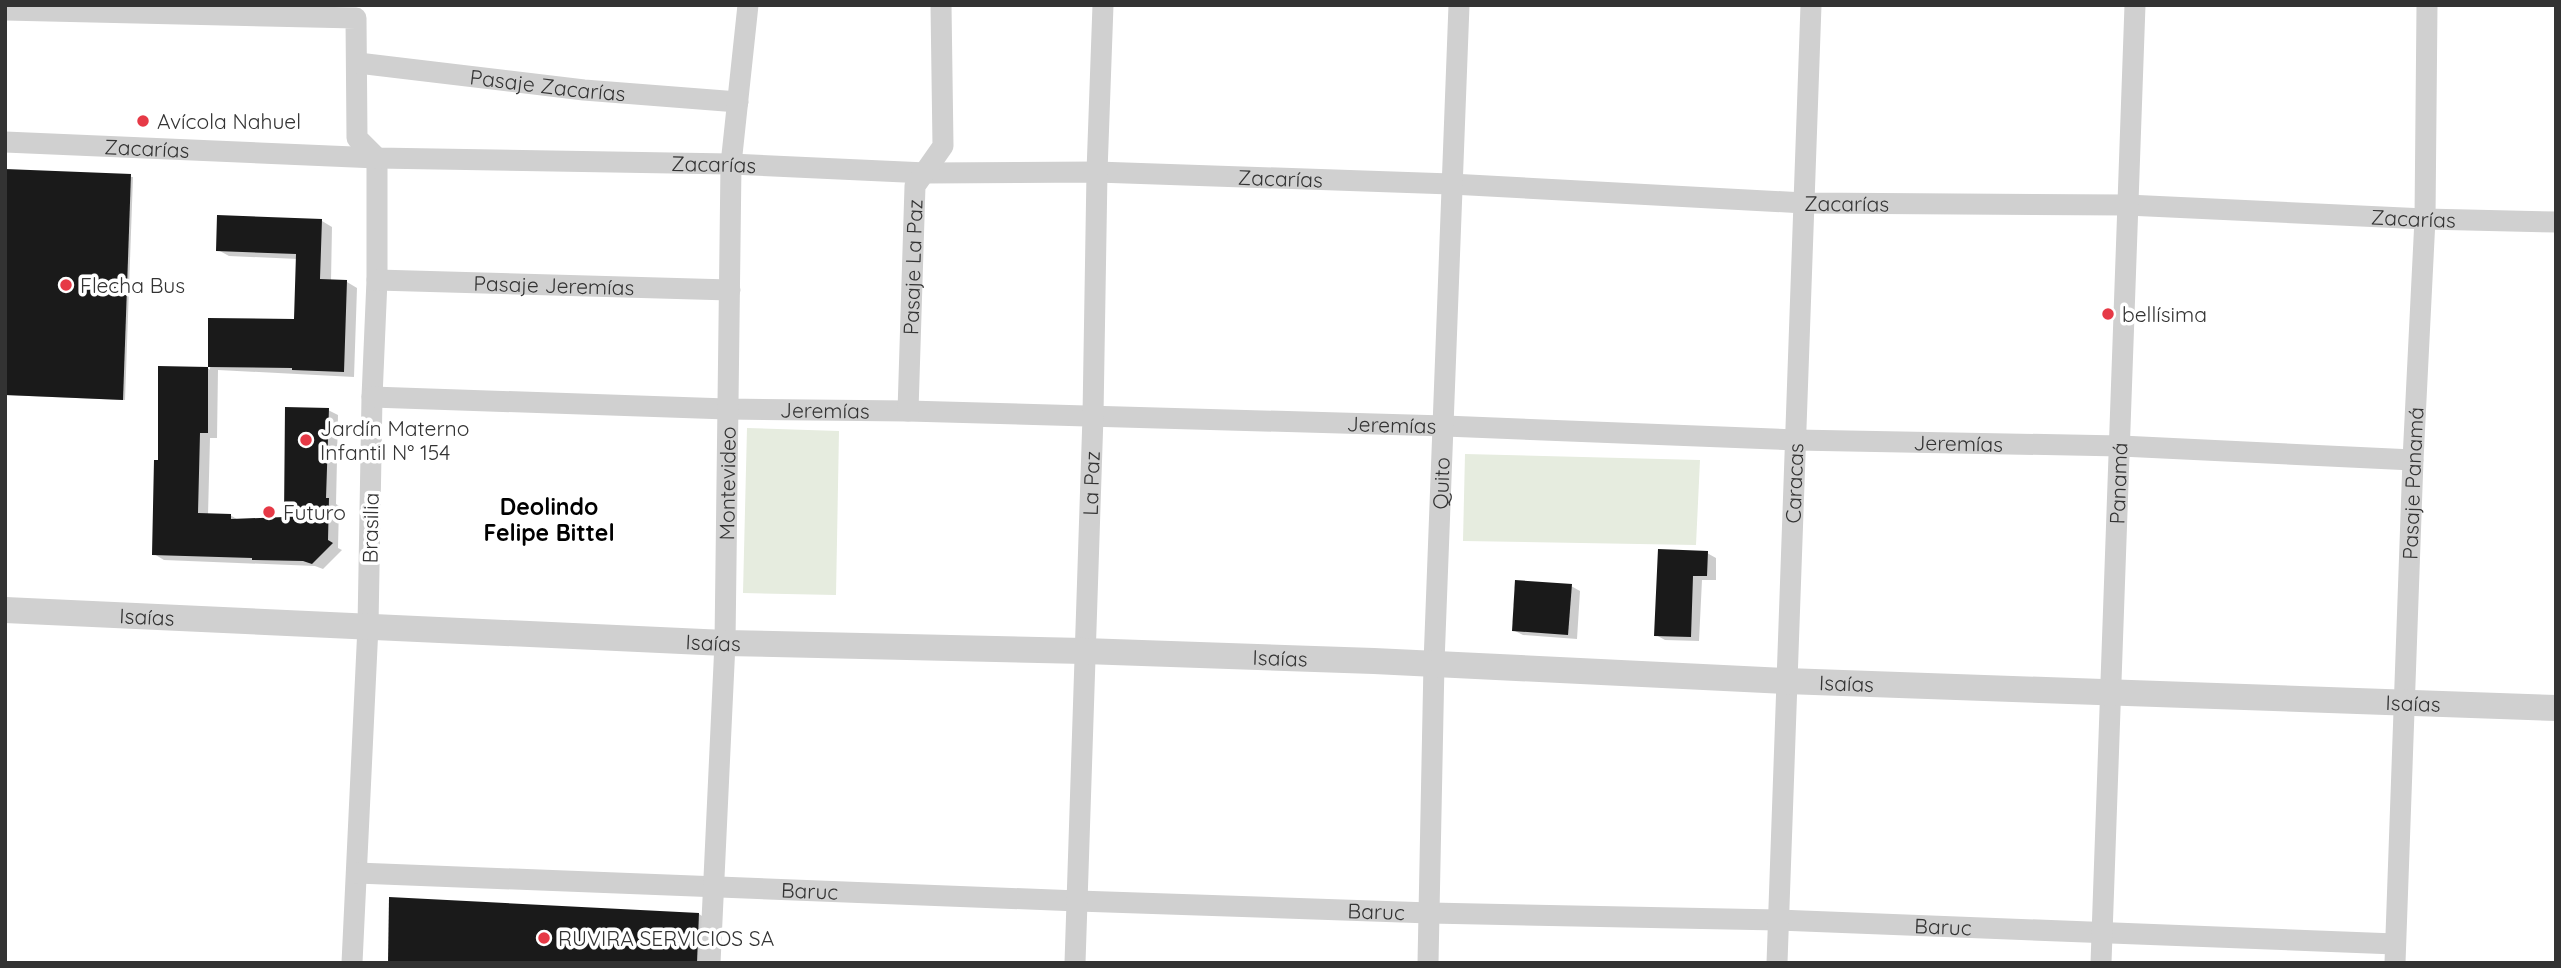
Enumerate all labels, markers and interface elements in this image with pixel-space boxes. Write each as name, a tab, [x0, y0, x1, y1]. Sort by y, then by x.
street label: Pasaje Zacarías	[469, 63, 626, 106]
place label: Avícola Nahuel	[157, 108, 301, 134]
marker: Avícola Nahuel	[135, 113, 151, 129]
street label: Zacarías	[104, 133, 190, 163]
street label: Zacarías	[671, 150, 757, 178]
street label: Zacarías	[1237, 164, 1323, 193]
street label: Zacarías	[1804, 190, 1889, 217]
street label: Pasaje La Paz	[897, 199, 928, 335]
street label: Zacarías	[2370, 203, 2456, 233]
street label: Pasaje Jeremías	[473, 270, 635, 300]
place label: Flecha Bus	[80, 272, 185, 298]
marker: Flecha Bus	[58, 277, 74, 293]
place label: bellísima	[2122, 301, 2207, 327]
marker: bellísima	[2100, 306, 2116, 322]
street label: Jeremías	[780, 397, 870, 424]
street label: Pasaje Panamá	[2396, 406, 2429, 560]
street label: Jeremías	[1346, 410, 1437, 439]
place label: Jardín Materno Infantil N° 154	[320, 415, 469, 465]
street label: Montevideo	[713, 426, 741, 540]
street label: Jeremías	[1913, 429, 2003, 457]
marker: Jardín Materno Infantil N° 154	[298, 432, 314, 448]
street label: Panamá	[2104, 442, 2132, 525]
street label: Caracas	[1780, 443, 1808, 524]
street label: La Paz	[1077, 450, 1105, 516]
street label: Quito	[1427, 456, 1455, 510]
street label: Brasilia	[356, 492, 384, 564]
district label: Deolindo Felipe Bittel	[483, 492, 615, 547]
place label: Futuro	[283, 499, 346, 525]
marker: Futuro	[261, 504, 277, 520]
street label: Isaías	[119, 602, 175, 631]
street label: Isaías	[685, 628, 741, 656]
street label: Isaías	[1252, 644, 1308, 672]
street label: Isaías	[1818, 669, 1874, 697]
street label: Isaías	[2385, 689, 2441, 717]
street label: Baruc	[781, 876, 839, 905]
street label: Baruc	[1347, 897, 1405, 925]
street label: Baruc	[1914, 912, 1972, 941]
place label: RUVIRA SERVICIOS SA	[558, 925, 774, 951]
marker: RUVIRA SERVICIOS SA	[536, 930, 552, 946]

